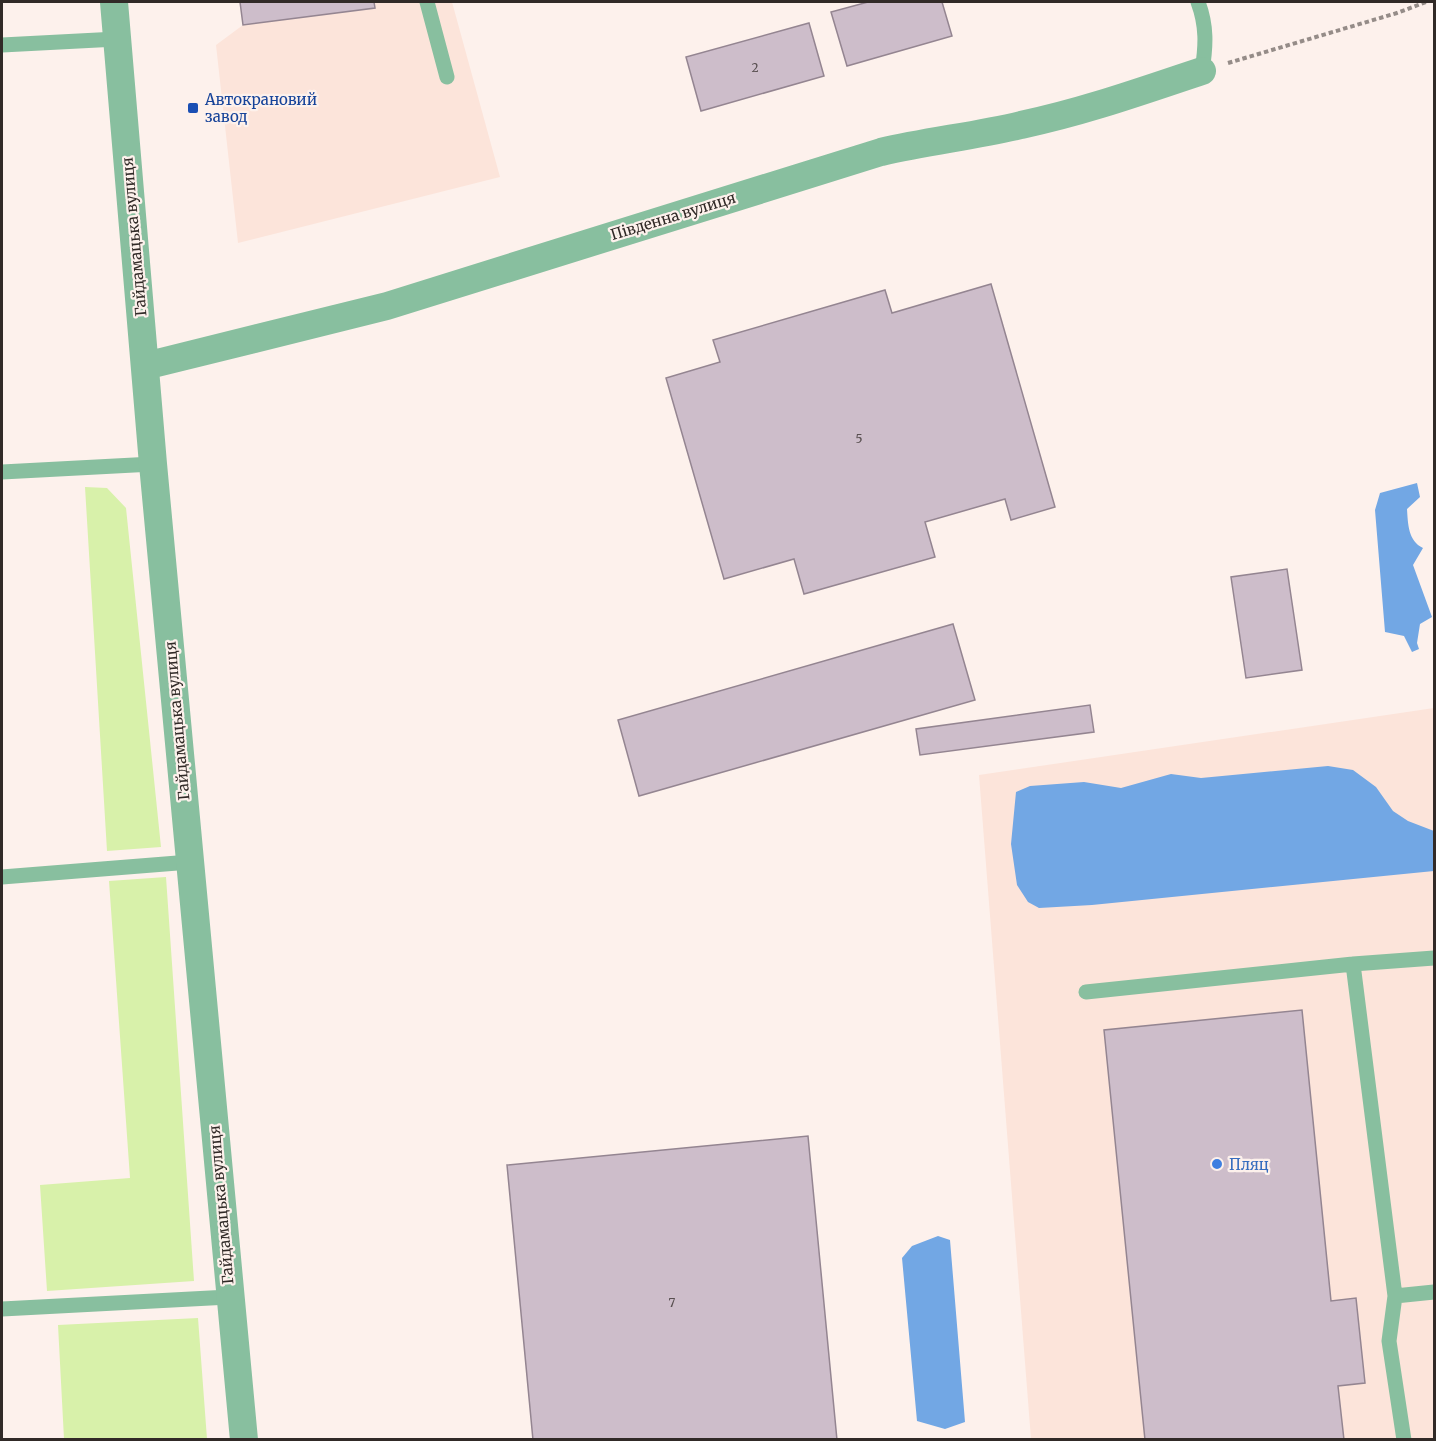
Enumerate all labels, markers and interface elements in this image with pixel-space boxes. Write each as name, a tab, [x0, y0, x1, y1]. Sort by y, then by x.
house number: 2	[751, 60, 759, 75]
place label: Автокрановий завод	[204, 90, 317, 126]
marker: Автокрановий завод	[186, 101, 200, 115]
street label: Гайдамацька вулиця	[118, 157, 150, 317]
street label: Південна вулиця	[608, 188, 738, 244]
house number: 5	[855, 431, 863, 446]
street label: Гайдамацька вулиця	[161, 641, 193, 801]
street label: Гайдамацька вулиця	[205, 1125, 237, 1285]
place label: Пляц	[1229, 1155, 1269, 1174]
marker: Пляц	[1210, 1157, 1224, 1171]
house number: 7	[669, 1295, 676, 1310]

